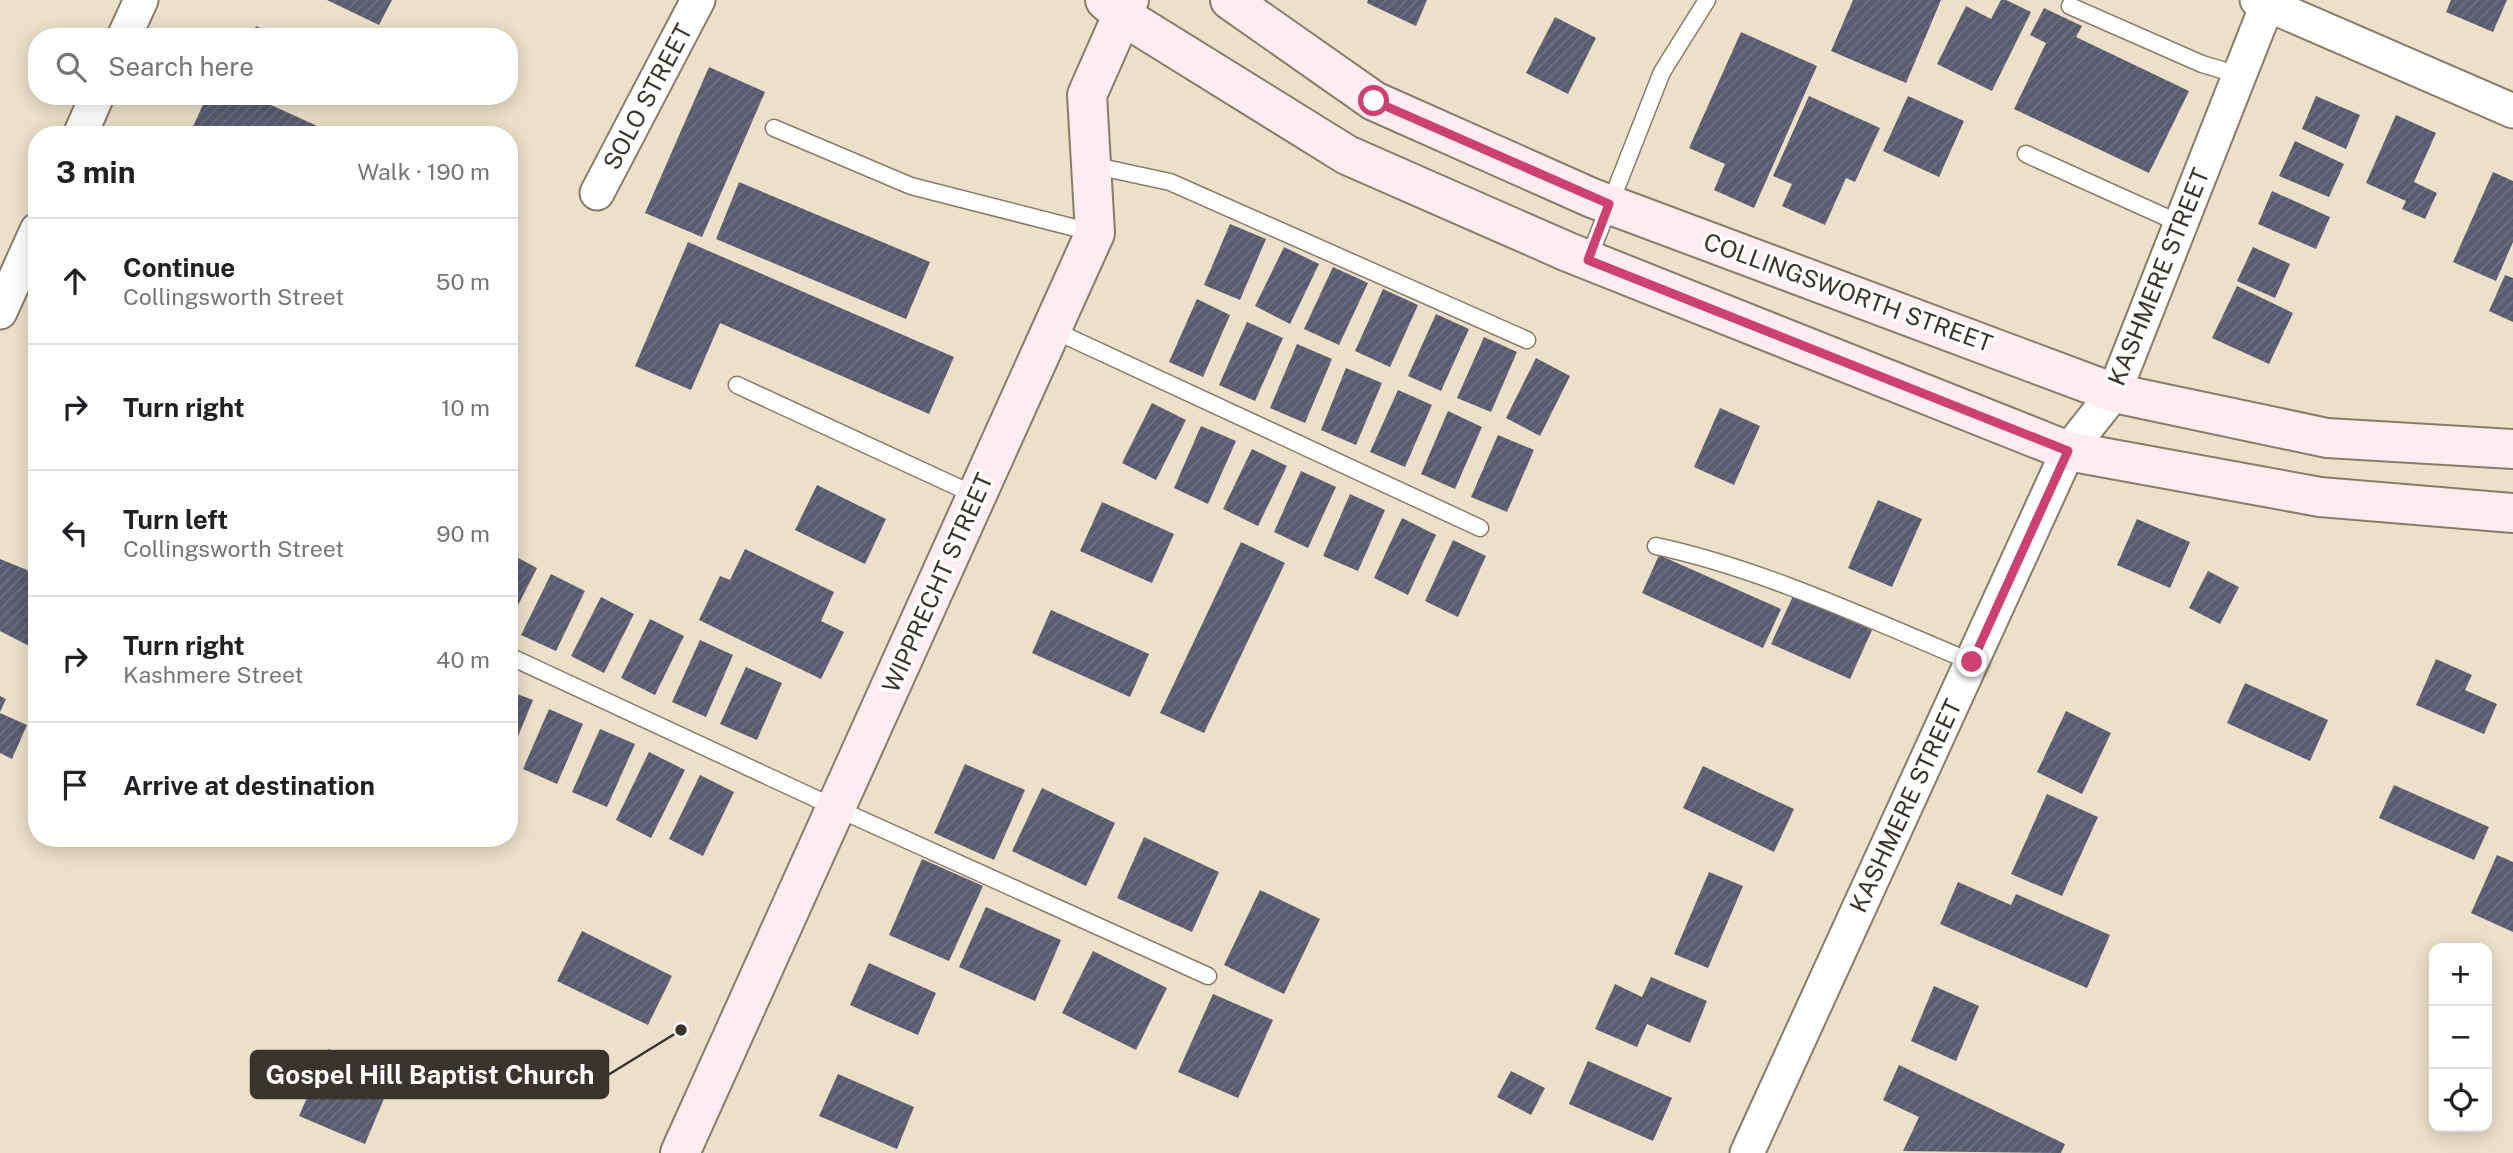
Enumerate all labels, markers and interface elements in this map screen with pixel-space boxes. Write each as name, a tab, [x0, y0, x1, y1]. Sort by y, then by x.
street label: SOLO STREET	[597, 19, 697, 174]
search box	[28, 28, 518, 105]
icon: search	[52, 48, 90, 86]
text: Search here	[108, 51, 254, 82]
route start	[1358, 85, 1389, 116]
text: 3 min	[56, 154, 135, 190]
text: Walk · 190 m	[357, 158, 490, 185]
street label: KASHMERE STREET	[2102, 164, 2214, 389]
street label: COLLINGSWORTH STREET	[1700, 227, 1997, 357]
text: Continue	[123, 252, 235, 283]
icon: ahead	[56, 262, 94, 300]
text: 50 m	[436, 268, 490, 295]
text: Collingsworth Street	[123, 283, 344, 310]
icon: right	[56, 388, 94, 426]
text: Turn right	[123, 392, 245, 423]
text: 10 m	[441, 394, 490, 421]
street label: WIPPRECHT STREET	[876, 469, 998, 697]
text: Turn left	[123, 504, 228, 535]
icon: left	[56, 514, 94, 552]
text: 90 m	[436, 520, 490, 547]
text: Collingsworth Street	[123, 535, 344, 562]
text: Turn right	[123, 630, 245, 661]
icon: right	[56, 640, 94, 678]
text: 40 m	[436, 646, 490, 673]
route end	[1956, 646, 1987, 677]
text: Kashmere Street	[123, 661, 303, 688]
street label: KASHMERE STREET	[1843, 695, 1967, 917]
icon: arrive	[56, 766, 94, 804]
text: Arrive at destination	[123, 770, 375, 801]
map controls	[2429, 943, 2492, 1132]
button: +	[2429, 943, 2492, 1006]
button: −	[2429, 1006, 2492, 1069]
callout: Gospel Hill Baptist Church	[251, 1051, 608, 1098]
text: Gospel Hill Baptist Church	[266, 1059, 595, 1090]
button: locate	[2429, 1069, 2492, 1132]

